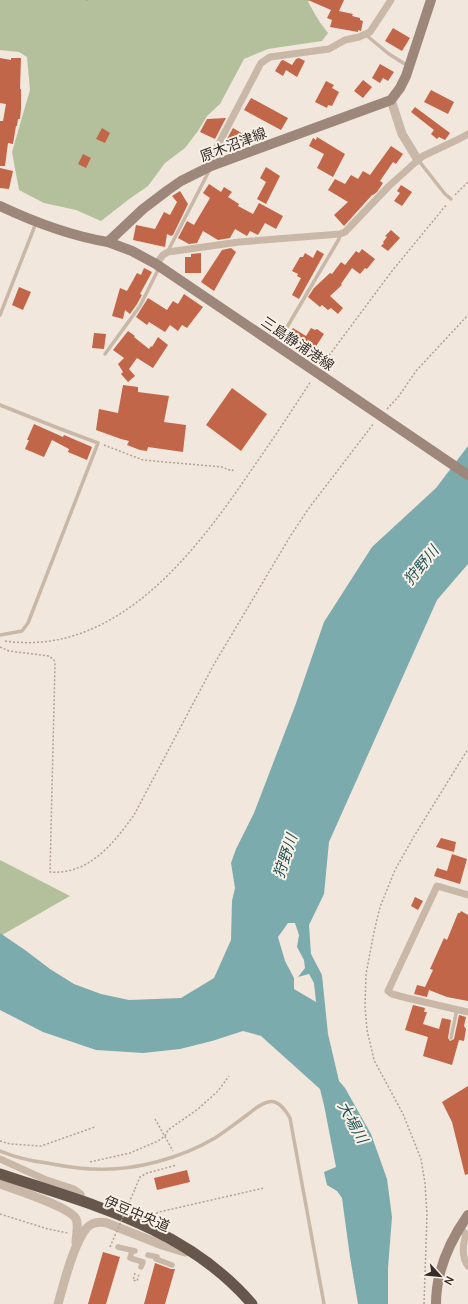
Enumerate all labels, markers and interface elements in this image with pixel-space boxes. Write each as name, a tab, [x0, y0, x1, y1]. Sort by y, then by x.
street label: 原木沼津線	[197, 123, 269, 165]
street label: 三島静浦港線	[258, 312, 338, 374]
water label: 狩野川	[399, 539, 445, 589]
water label: 狩野川	[268, 829, 303, 881]
water label: 大場川	[333, 1097, 374, 1149]
street label: 伊豆中央道	[101, 1191, 173, 1235]
north arrow	[420, 1256, 460, 1296]
text: N	[441, 1274, 458, 1288]

